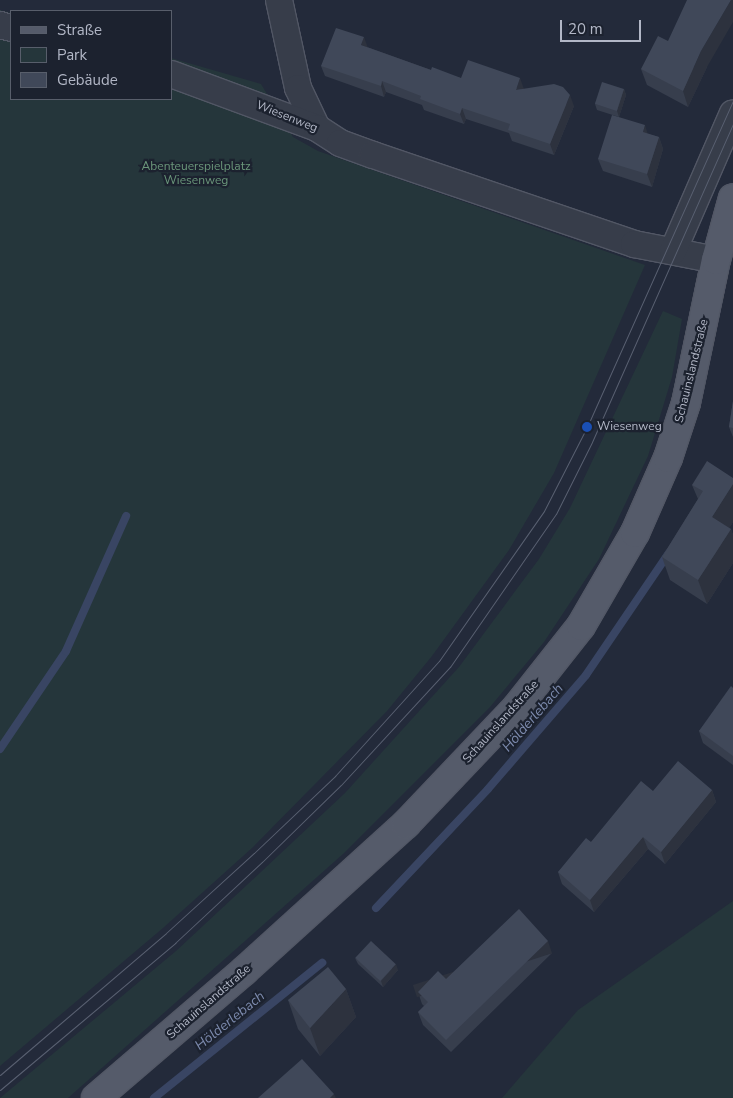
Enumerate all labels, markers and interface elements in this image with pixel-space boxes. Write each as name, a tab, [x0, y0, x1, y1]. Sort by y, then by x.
legend	[10, 10, 172, 100]
scale bar	[563, 10, 644, 42]
text: 20 m	[568, 19, 603, 39]
text: Straße	[57, 20, 102, 40]
text: Park	[57, 45, 87, 65]
text: Gebäude	[57, 70, 118, 90]
street label: Wiesenweg	[254, 98, 320, 136]
park label: Abenteuerspielplatz Wiesenweg	[142, 160, 250, 188]
street label: Schauinslandstraße	[672, 318, 712, 424]
place label: Wiesenweg	[597, 420, 662, 434]
marker: Wiesenweg	[581, 421, 593, 433]
street label: Schauinslandstraße	[460, 678, 542, 766]
water label: Hölderlebach	[499, 681, 567, 755]
street label: Schauinslandstraße	[164, 962, 254, 1042]
water label: Hölderlebach	[192, 988, 268, 1054]

